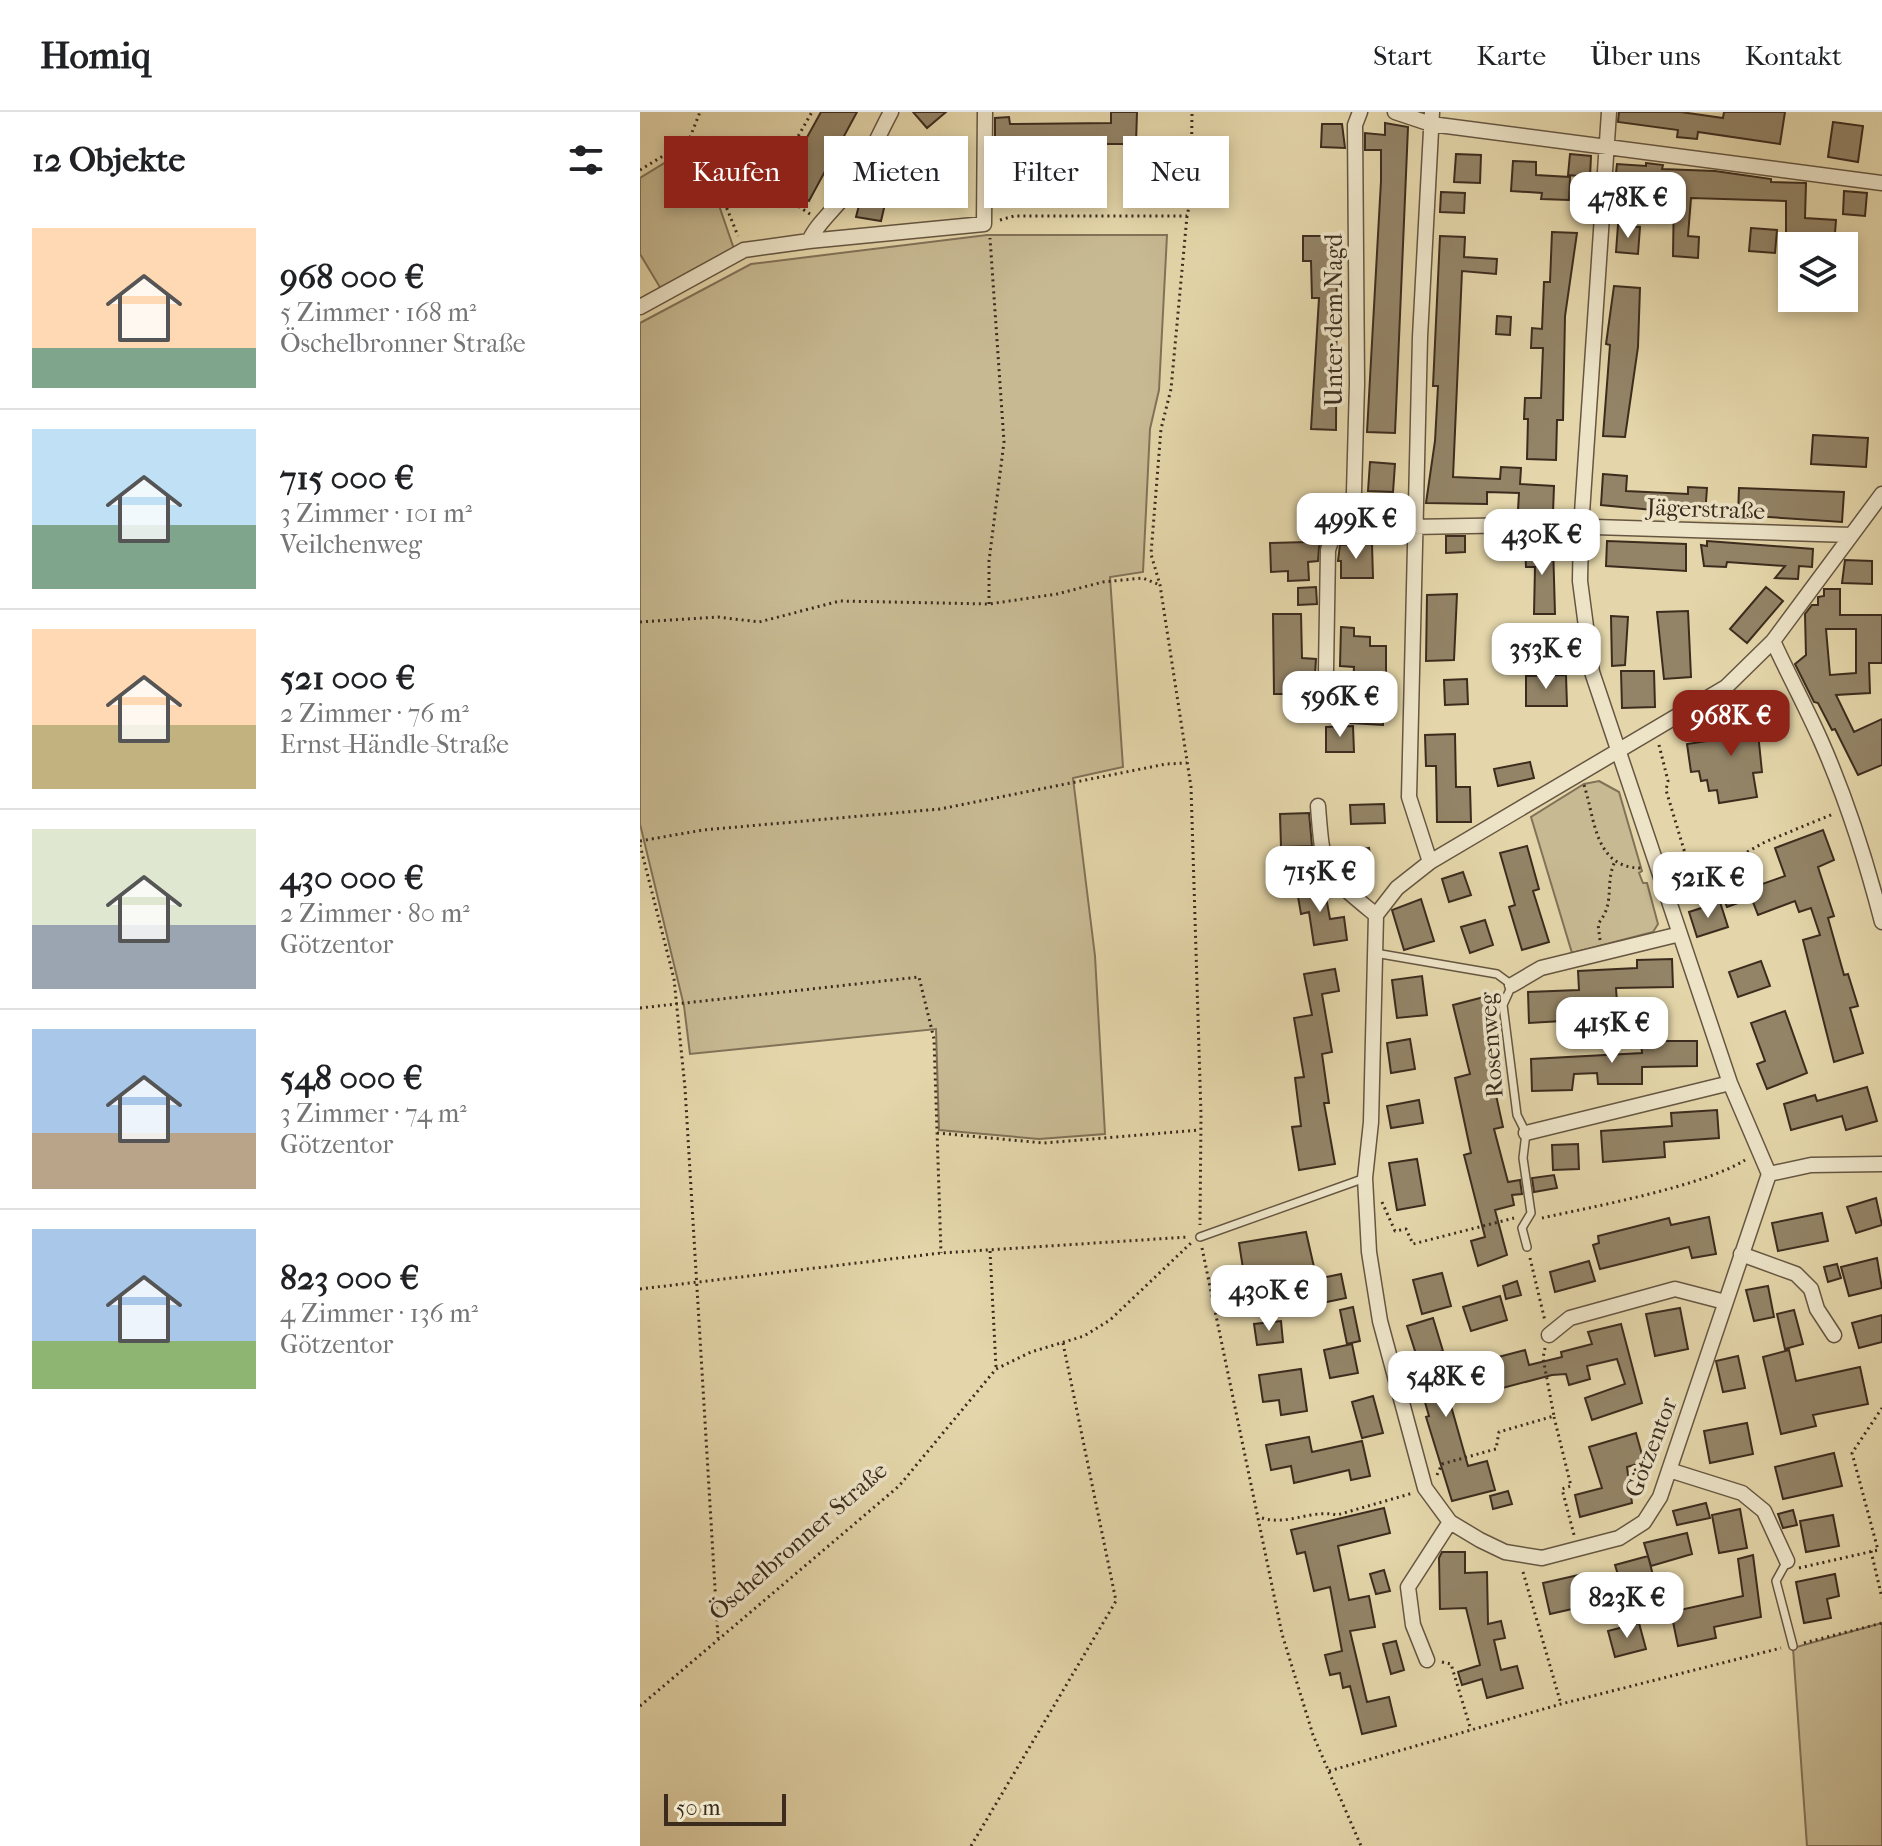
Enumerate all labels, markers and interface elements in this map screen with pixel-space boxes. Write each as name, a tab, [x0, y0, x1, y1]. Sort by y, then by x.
text: Homiq	[40, 33, 151, 78]
text: Start	[1373, 39, 1433, 72]
text: Karte	[1477, 39, 1546, 72]
text: Über uns	[1590, 39, 1701, 72]
text: Kontakt	[1745, 39, 1842, 72]
chip: Kaufen	[664, 136, 808, 208]
chip: Mieten	[824, 136, 968, 208]
chip: Filter	[984, 136, 1107, 208]
chip: Neu	[1123, 136, 1229, 208]
icon: filters	[564, 138, 608, 182]
text: 12 Objekte	[32, 140, 185, 180]
pin: 478K €	[1563, 172, 1693, 240]
text: 478K €	[1588, 182, 1668, 213]
map controls	[1778, 232, 1858, 312]
button: layers	[1778, 232, 1858, 312]
street label: Unter dem Nagd	[1320, 233, 1348, 406]
text: 968 000 €	[280, 257, 424, 297]
icon: home	[96, 260, 192, 356]
text: 5 Zimmer · 168 m²	[280, 297, 476, 328]
text: Öschelbronner Straße	[280, 328, 526, 359]
text: 715 000 €	[280, 458, 414, 498]
icon: home	[96, 461, 192, 557]
pin: 499K €	[1291, 493, 1421, 561]
street label: Jägerstraße	[1644, 493, 1766, 525]
text: 3 Zimmer · 101 m²	[280, 498, 472, 529]
text: 499K €	[1315, 503, 1397, 534]
pin: 430K €	[1477, 509, 1607, 577]
text: 430K €	[1502, 519, 1582, 550]
text: Veilchenweg	[280, 529, 422, 560]
pin: 353K €	[1481, 623, 1611, 691]
text: 353K €	[1510, 633, 1582, 664]
text: 521 000 €	[280, 658, 415, 698]
icon: home	[96, 661, 192, 757]
pin: 596K €	[1275, 671, 1405, 739]
text: 596K €	[1301, 681, 1379, 712]
pin: 968K €	[1666, 690, 1796, 758]
text: 2 Zimmer · 76 m²	[280, 698, 469, 729]
text: 968K €	[1691, 700, 1771, 731]
text: Ernst-Händle-Straße	[280, 729, 509, 760]
pin: 715K €	[1255, 846, 1385, 914]
pin: 521K €	[1643, 852, 1773, 920]
text: 715K €	[1284, 856, 1356, 887]
text: 430 000 €	[280, 858, 424, 898]
icon: home	[96, 861, 192, 957]
text: 521K €	[1671, 862, 1745, 893]
text: 2 Zimmer · 80 m²	[280, 898, 470, 929]
text: Götzentor	[280, 929, 393, 960]
street label: Rosenweg	[1473, 990, 1509, 1099]
pin: 415K €	[1547, 997, 1677, 1065]
text: 415K €	[1574, 1007, 1650, 1038]
text: 548 000 €	[280, 1058, 423, 1098]
icon: home	[96, 1061, 192, 1157]
text: 3 Zimmer · 74 m²	[280, 1098, 467, 1129]
text: Götzentor	[280, 1129, 393, 1160]
text: 823 000 €	[280, 1258, 420, 1298]
icon: home	[96, 1261, 192, 1357]
pin: 430K €	[1204, 1265, 1334, 1333]
text: 430K €	[1229, 1275, 1309, 1306]
text: 4 Zimmer · 136 m²	[280, 1298, 478, 1329]
text: Götzentor	[280, 1329, 393, 1360]
pin: 548K €	[1381, 1351, 1511, 1419]
text: 548K €	[1406, 1361, 1486, 1392]
street label: Götzentor	[1619, 1392, 1683, 1501]
street label: Öschelbronner Straße	[703, 1455, 893, 1626]
pin: 823K €	[1562, 1572, 1692, 1640]
text: 823K €	[1588, 1582, 1666, 1613]
scale bar	[664, 1790, 786, 1826]
text: 50 m	[676, 1795, 721, 1821]

